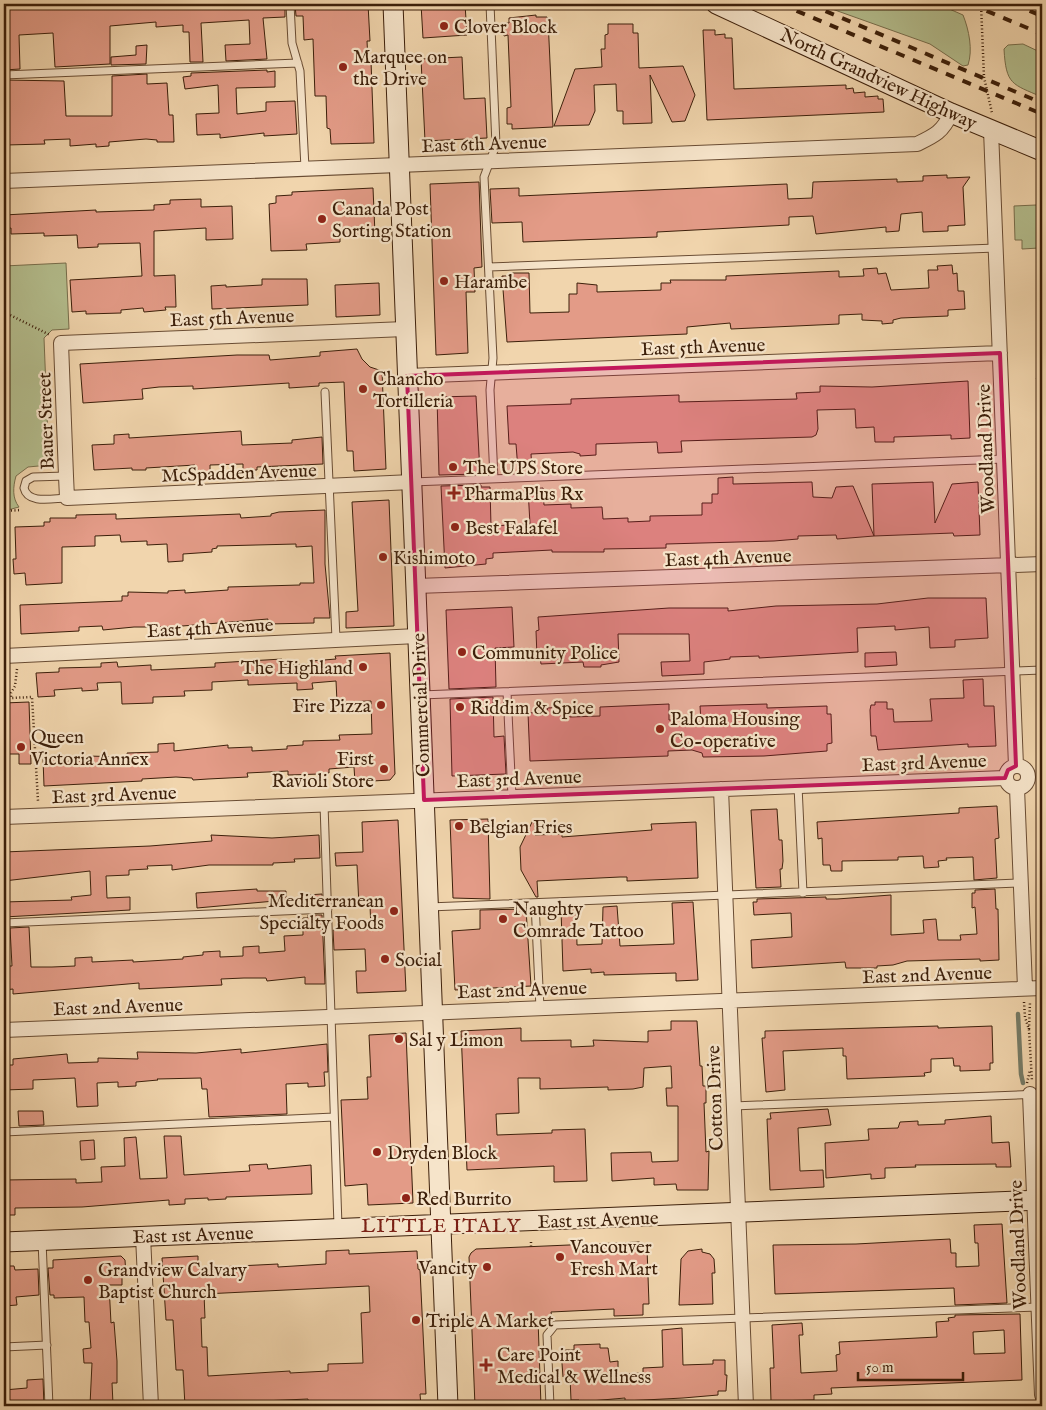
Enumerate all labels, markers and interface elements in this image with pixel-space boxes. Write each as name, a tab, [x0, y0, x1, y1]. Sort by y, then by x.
place label: Clover Block	[454, 16, 558, 40]
marker: Clover Block	[438, 20, 450, 32]
street label: North Grandview Highway	[776, 24, 981, 136]
place label: Marquee on the Drive	[353, 46, 447, 92]
marker: Marquee on the Drive	[337, 61, 349, 73]
street label: East 6th Avenue	[421, 131, 548, 159]
place label: Canada Post Sorting Station	[332, 198, 451, 244]
marker: Canada Post Sorting Station	[316, 213, 328, 225]
place label: Harambe	[454, 271, 527, 295]
marker: Harambe	[438, 275, 450, 287]
street label: East 5th Avenue	[169, 305, 295, 333]
street label: East 5th Avenue	[640, 334, 766, 362]
place label: Chancho Tortilleria	[373, 368, 454, 414]
street label: Bauer Street	[33, 371, 61, 470]
marker: Chancho Tortilleria	[357, 383, 369, 395]
street label: Woodland Drive	[973, 383, 1001, 514]
place label: The UPS Store	[463, 457, 583, 481]
street label: McSpadden Avenue	[161, 459, 317, 489]
marker: The UPS Store	[447, 461, 459, 473]
place label: PharmaPlus Rx	[464, 483, 584, 507]
marker: PharmaPlus Rx	[448, 487, 460, 499]
place label: Best Falafel	[465, 517, 559, 541]
marker: Best Falafel	[449, 521, 461, 533]
street label: East 4th Avenue	[664, 545, 792, 573]
place label: Kishimoto	[393, 547, 475, 571]
marker: Kishimoto	[377, 551, 389, 563]
street label: East 4th Avenue	[146, 614, 274, 644]
street label: Commercial Drive	[407, 632, 437, 777]
place label: Community Police	[472, 642, 618, 666]
marker: Community Police	[456, 646, 468, 658]
place label: The Highland	[241, 657, 354, 681]
marker: The Highland	[357, 661, 369, 673]
place label: Fire Pizza	[292, 695, 372, 719]
place label: Riddim & Spice	[470, 697, 594, 721]
marker: Fire Pizza	[375, 699, 387, 711]
marker: Riddim & Spice	[454, 701, 466, 713]
place label: Paloma Housing Co-operative	[670, 708, 800, 754]
marker: Paloma Housing Co-operative	[654, 723, 666, 735]
place label: Queen Victoria Annex	[30, 726, 149, 772]
marker: Queen Victoria Annex	[15, 741, 27, 753]
place label: First Ravioli Store	[272, 748, 374, 794]
street label: East 3rd Avenue	[861, 750, 987, 778]
marker: First Ravioli Store	[378, 763, 390, 775]
street label: East 3rd Avenue	[456, 766, 582, 794]
street label: East 3rd Avenue	[51, 782, 177, 810]
place label: Belgian Fries	[469, 816, 573, 840]
marker: Belgian Fries	[453, 820, 465, 832]
place label: Mediterranean Specialty Foods	[259, 890, 384, 936]
place label: Naughty Comrade Tattoo	[513, 898, 644, 944]
marker: Mediterranean Specialty Foods	[388, 905, 400, 917]
marker: Naughty Comrade Tattoo	[497, 913, 509, 925]
place label: Social	[395, 949, 442, 973]
marker: Social	[379, 953, 391, 965]
street label: East 2nd Avenue	[862, 962, 993, 990]
street label: East 2nd Avenue	[457, 977, 588, 1005]
street label: East 2nd Avenue	[53, 994, 184, 1022]
place label: Sal y Limon	[409, 1029, 503, 1053]
marker: Sal y Limon	[393, 1033, 405, 1045]
street label: Cotton Drive	[702, 1045, 730, 1151]
place label: Dryden Block	[387, 1142, 498, 1166]
marker: Dryden Block	[371, 1146, 383, 1158]
street label: Woodland Drive	[1005, 1179, 1033, 1310]
place label: Red Burrito	[416, 1188, 511, 1212]
marker: Red Burrito	[400, 1192, 412, 1204]
street label: East 1st Avenue	[537, 1207, 659, 1235]
district label: LITTLE ITALY	[361, 1214, 521, 1239]
street label: East 1st Avenue	[132, 1222, 254, 1250]
place label: Vancouver Fresh Mart	[569, 1236, 659, 1282]
marker: Vancouver Fresh Mart	[554, 1251, 566, 1263]
place label: Vancity	[417, 1257, 478, 1281]
place label: Grandview Calvary Baptist Church	[98, 1259, 248, 1305]
marker: Vancity	[481, 1261, 493, 1273]
marker: Grandview Calvary Baptist Church	[82, 1274, 94, 1286]
place label: Triple A Market	[426, 1310, 554, 1334]
marker: Triple A Market	[410, 1314, 422, 1326]
place label: Care Point Medical & Wellness	[497, 1344, 651, 1390]
scale bar	[858, 1350, 964, 1382]
marker: Care Point Medical & Wellness	[479, 1358, 493, 1372]
text: 50 m	[866, 1358, 894, 1377]

